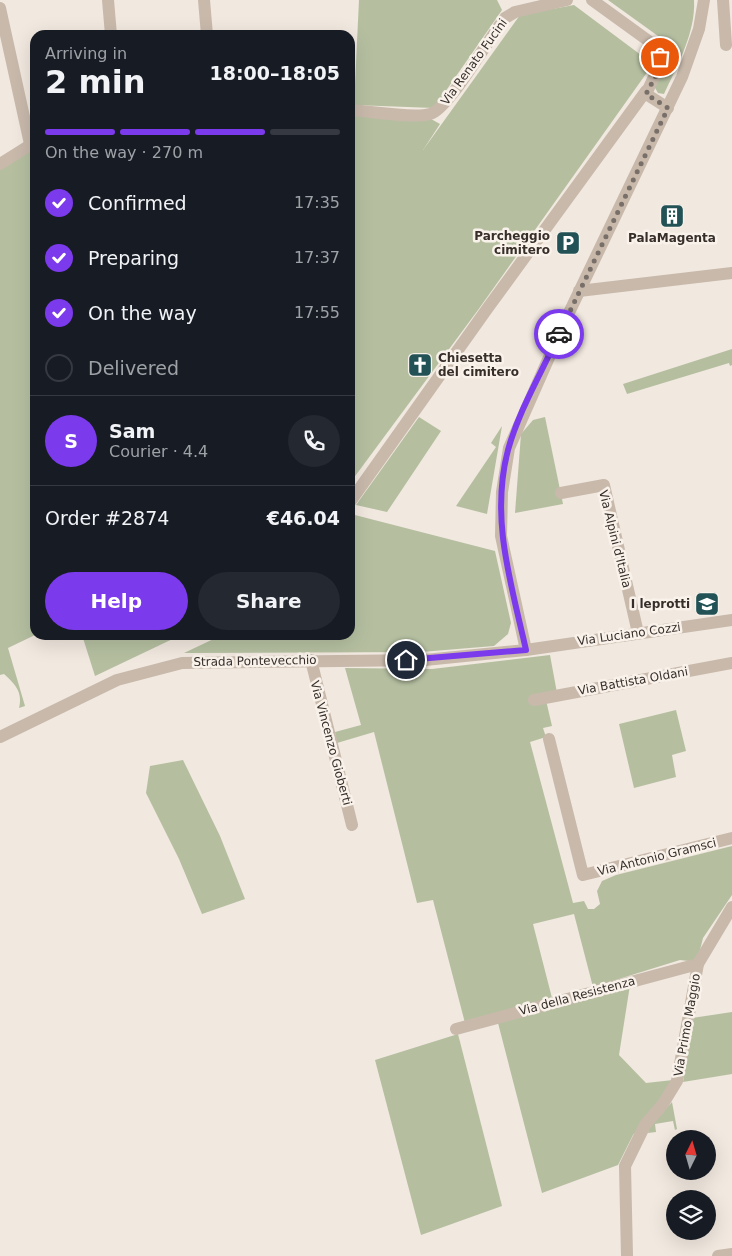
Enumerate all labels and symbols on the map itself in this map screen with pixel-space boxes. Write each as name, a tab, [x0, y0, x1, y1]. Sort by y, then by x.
street label: Via Renato Fucini	[438, 16, 510, 108]
pin	[639, 36, 681, 78]
building icon: PalaMagenta	[659, 203, 685, 229]
place label: Parcheggio cimitero	[474, 229, 550, 257]
parking icon: Parcheggio cimitero	[555, 230, 581, 256]
place label: PalaMagenta	[628, 231, 716, 245]
courier	[534, 309, 584, 359]
place label: Chiesetta del cimitero	[438, 351, 519, 379]
church icon: Chiesetta del cimitero	[407, 352, 433, 378]
street label: Via Alpini d'Italia	[596, 489, 634, 589]
school or university icon: I leprotti	[694, 591, 720, 617]
place label: I leprotti	[631, 597, 690, 611]
street label: Via Luciano Cozzi	[576, 620, 682, 648]
pin	[385, 639, 427, 681]
street label: Strada Pontevecchio	[193, 653, 317, 669]
street label: Via Battista Oldani	[577, 664, 689, 698]
street label: Via Vincenzo Gioberti	[308, 679, 354, 807]
street label: Via Antonio Gramsci	[596, 835, 718, 879]
street label: Via Primo Maggio	[671, 972, 703, 1078]
street label: Via della Resistenza	[517, 974, 637, 1018]
north arrow	[666, 1130, 716, 1180]

